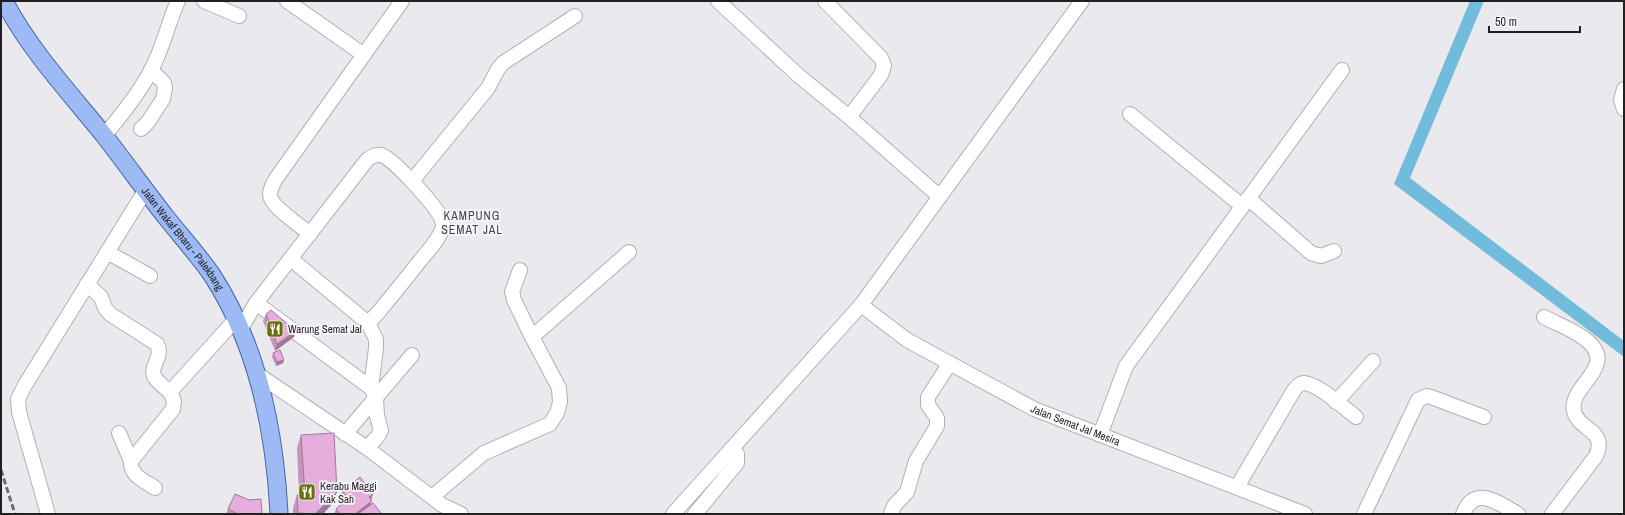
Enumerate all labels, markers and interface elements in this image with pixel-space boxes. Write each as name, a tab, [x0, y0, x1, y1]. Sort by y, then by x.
scale bar	[1489, 8, 1580, 34]
text: 50 m	[1495, 14, 1517, 30]
street label: Jalan Wakaf Bharu - Palekbang	[139, 184, 227, 293]
district label: KAMPUNG SEMAT JAL	[441, 208, 503, 238]
restaurant icon: Warung Semat Jal	[265, 319, 285, 339]
place label: Warung Semat Jal	[288, 322, 362, 336]
street label: Jalan Semat Jal Mesira	[1028, 402, 1122, 449]
place label: Kerabu Maggi Kak Sah	[320, 479, 377, 506]
restaurant icon: Kerabu Maggi Kak Sah	[297, 482, 317, 502]

